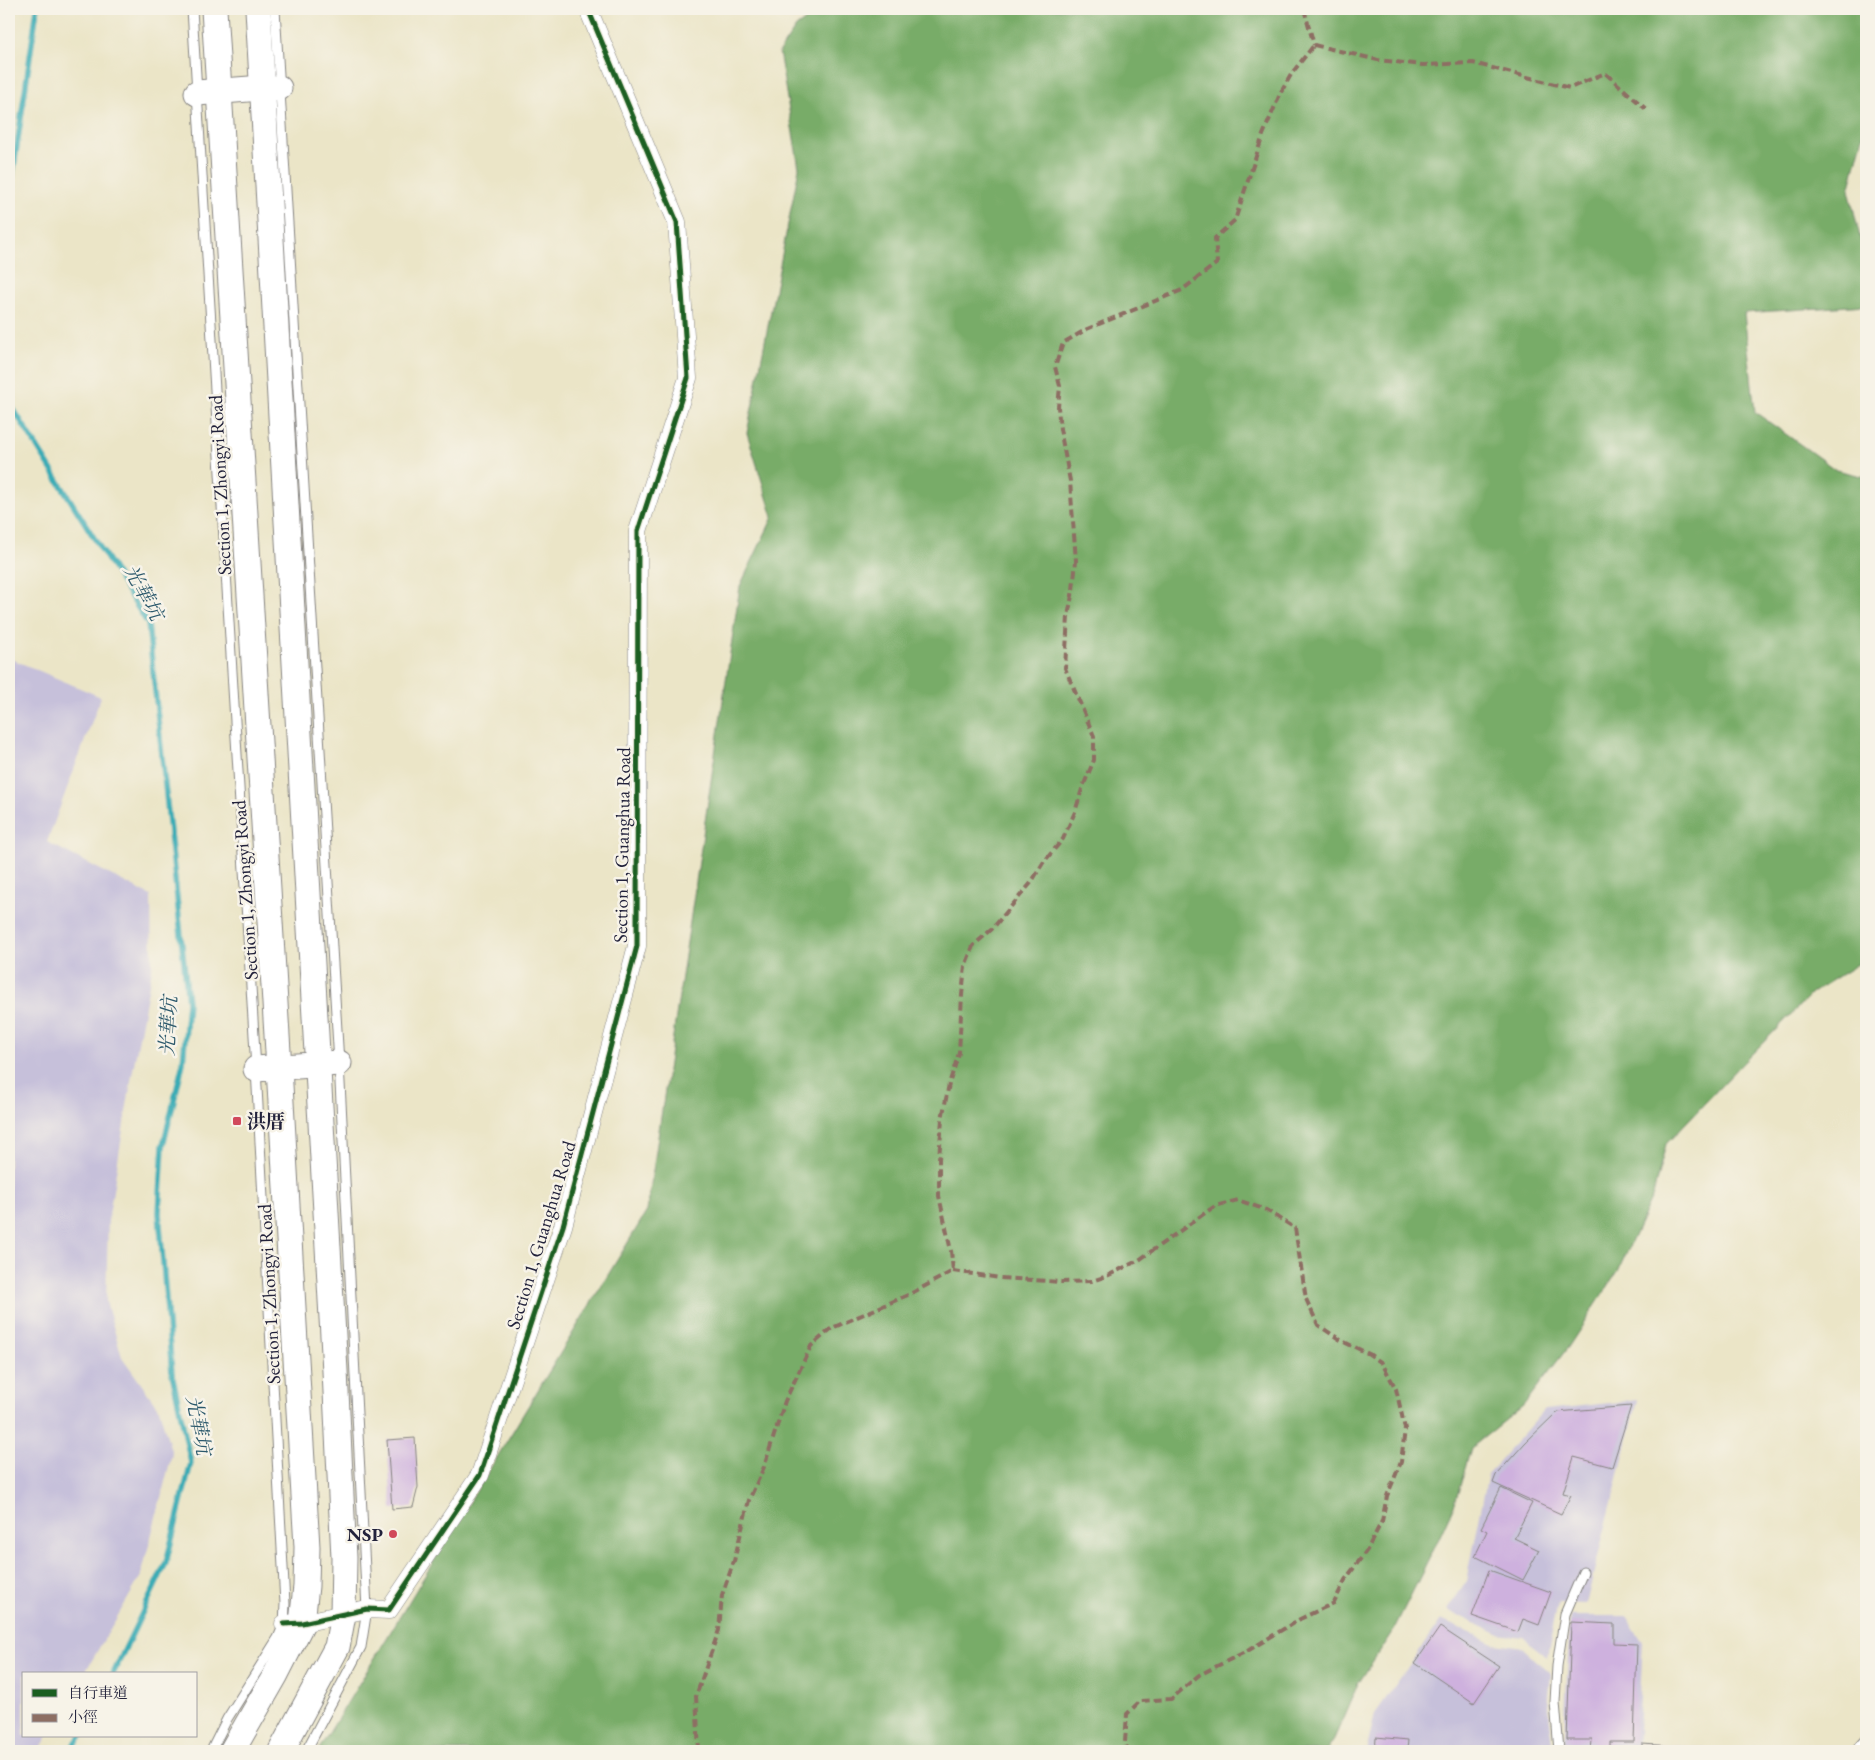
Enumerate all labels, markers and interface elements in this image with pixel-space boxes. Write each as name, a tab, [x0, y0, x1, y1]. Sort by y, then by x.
street label: Section 1, Zhongyi Road	[203, 394, 237, 576]
water label: 光華坑	[118, 559, 171, 627]
street label: Section 1, Guanghua Road	[608, 747, 636, 943]
street label: Section 1, Zhongyi Road	[226, 799, 264, 981]
water label: 光華坑	[153, 992, 183, 1057]
place label: 洪厝	[247, 1109, 285, 1134]
marker: 洪厝	[231, 1115, 243, 1127]
street label: Section 1, Guanghua Road	[500, 1137, 582, 1332]
street label: Section 1, Zhongyi Road	[252, 1203, 286, 1385]
water label: 光華坑	[181, 1393, 218, 1460]
place label: NSP	[347, 1522, 383, 1547]
marker: NSP	[387, 1528, 399, 1540]
legend	[22, 1672, 198, 1738]
text: 自行車道	[68, 1683, 128, 1702]
text: 小徑	[68, 1707, 98, 1726]

